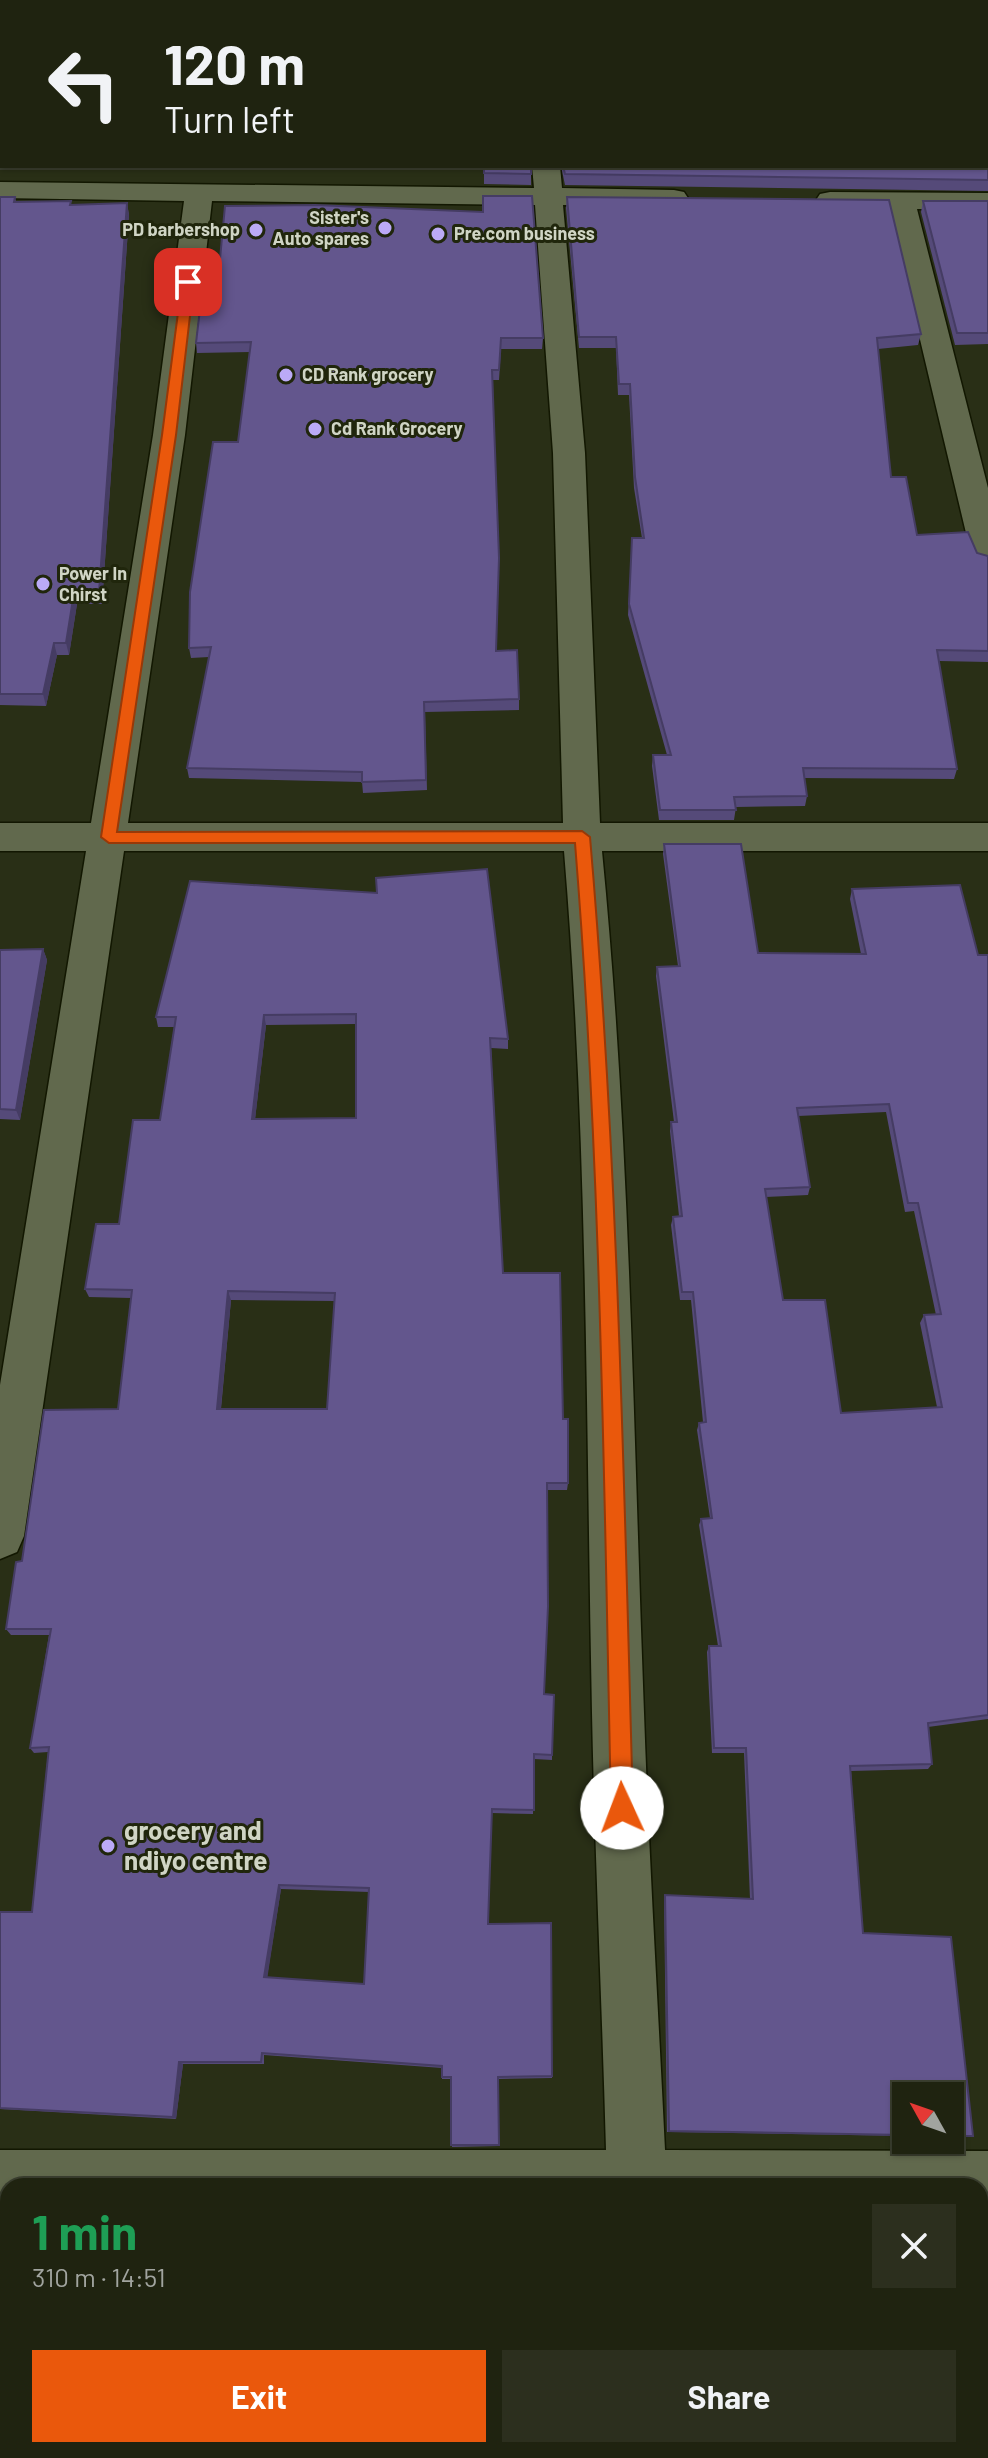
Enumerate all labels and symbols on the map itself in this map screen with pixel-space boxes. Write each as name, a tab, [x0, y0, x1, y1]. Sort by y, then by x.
place label: Sister's Auto spares	[273, 206, 369, 249]
place label: PD barbershop	[122, 218, 240, 240]
marker: Sister's Auto spares	[376, 219, 394, 237]
marker: PD barbershop	[247, 221, 265, 239]
place label: Pre.com business	[454, 222, 595, 244]
marker: Pre.com business	[429, 225, 447, 243]
pin	[154, 248, 222, 316]
place label: CD Rank grocery	[302, 363, 434, 385]
marker: CD Rank grocery	[277, 366, 295, 384]
place label: Cd Rank Grocery	[331, 417, 463, 439]
marker: Cd Rank Grocery	[306, 420, 324, 438]
place label: Power In Chirst	[59, 562, 127, 605]
marker: Power In Chirst	[34, 575, 52, 593]
position arrow	[580, 1766, 664, 1850]
place label: grocery and ndiyo centre	[124, 1814, 267, 1875]
marker: grocery and ndiyo centre	[99, 1837, 117, 1855]
north arrow	[892, 2082, 964, 2154]

